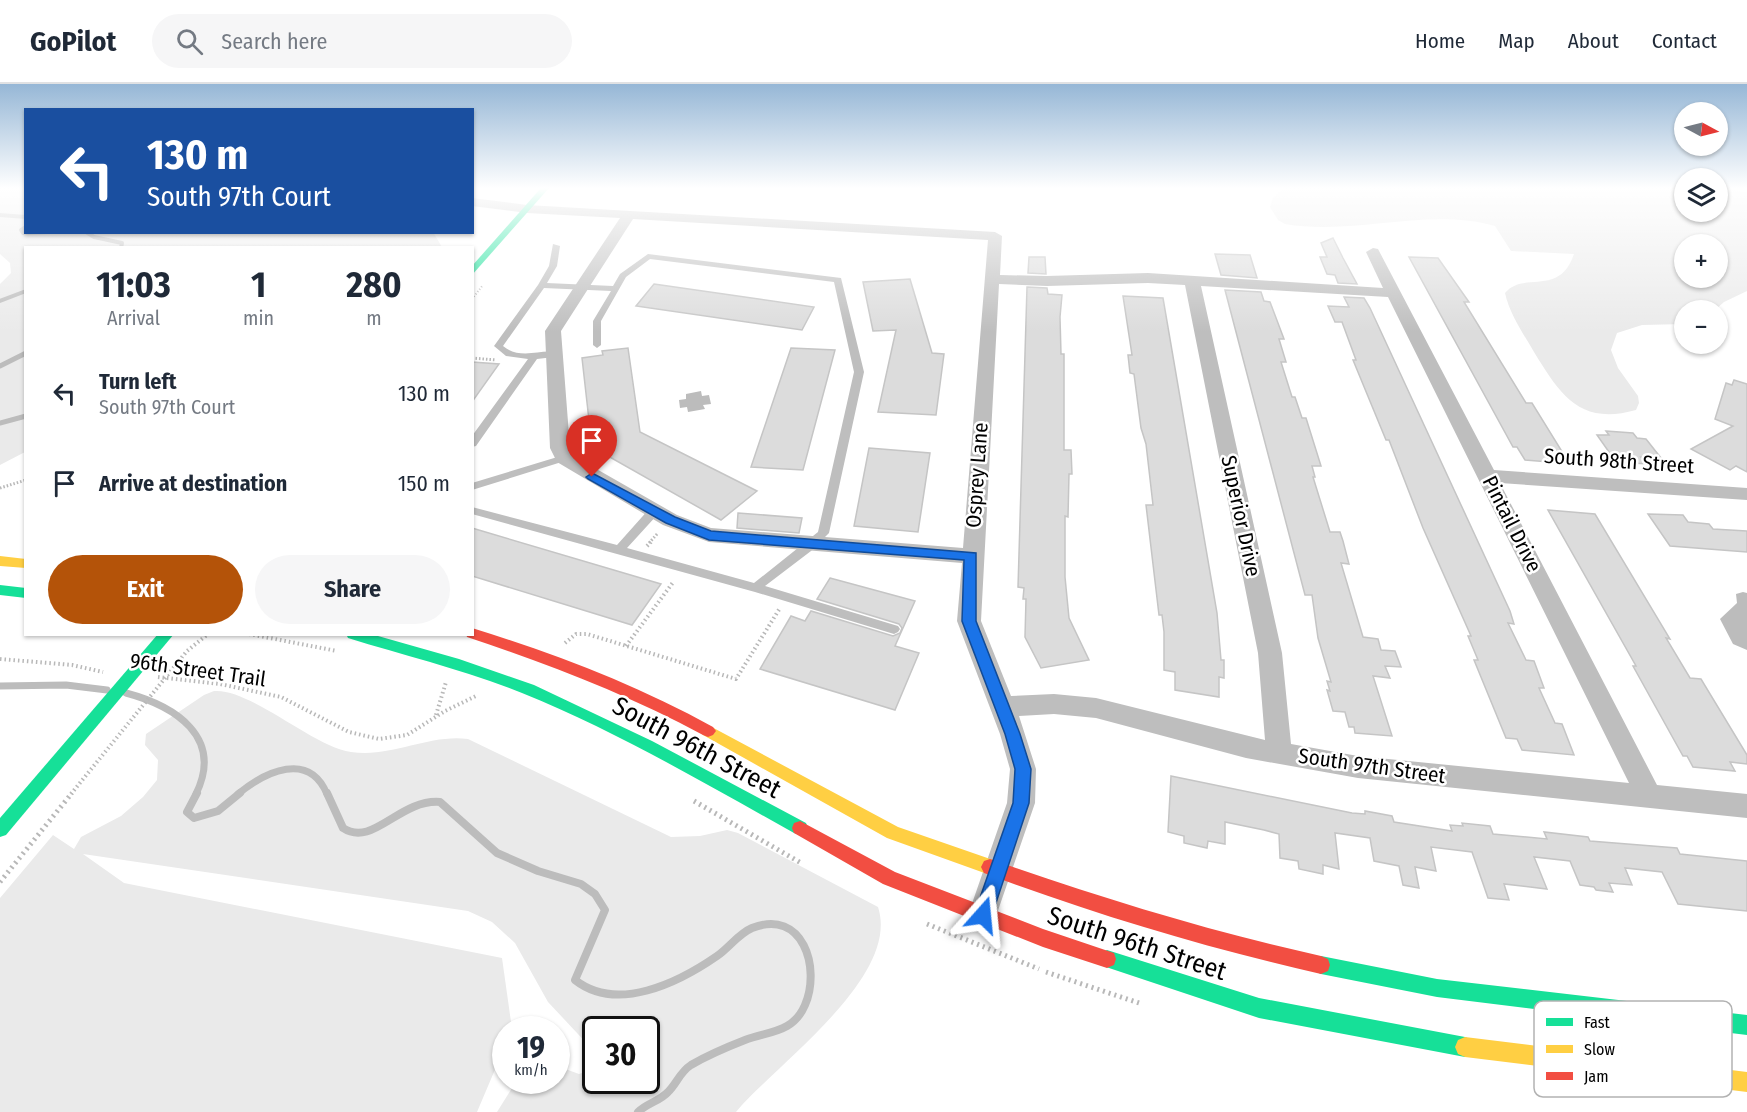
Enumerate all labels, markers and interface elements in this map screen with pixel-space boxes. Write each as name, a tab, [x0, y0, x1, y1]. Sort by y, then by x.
search box	[152, 14, 572, 68]
text: GoPilot	[30, 25, 116, 58]
icon: search	[173, 25, 206, 58]
text: Search here	[221, 28, 327, 55]
text: Home	[1415, 28, 1465, 54]
text: Map	[1498, 28, 1535, 54]
text: About	[1568, 28, 1619, 54]
text: Contact	[1652, 28, 1717, 54]
north arrow	[1674, 102, 1728, 156]
map controls	[1674, 102, 1728, 354]
text: 130 m	[147, 130, 248, 180]
icon: left	[48, 132, 126, 210]
button: layers	[1674, 168, 1728, 222]
text: South 97th Court	[147, 181, 331, 213]
button: +	[1674, 234, 1728, 288]
text: 11:03	[96, 263, 171, 307]
text: 1	[251, 263, 266, 307]
text: 280	[346, 263, 402, 307]
button: −	[1674, 300, 1728, 354]
text: Arrival	[107, 306, 160, 330]
text: min	[243, 306, 274, 330]
text: m	[366, 306, 382, 330]
text: Turn left	[99, 368, 177, 395]
icon: left	[48, 377, 81, 410]
text: 130 m	[398, 380, 450, 407]
text: South 97th Court	[99, 395, 235, 419]
pin	[566, 415, 617, 477]
street label: Osprey Lane	[960, 421, 994, 529]
icon: arrive	[575, 424, 608, 457]
street label: South 98th Street	[1543, 443, 1695, 479]
street label: Superior Drive	[1215, 453, 1267, 579]
icon: arrive	[48, 467, 81, 500]
text: Arrive at destination	[99, 470, 287, 497]
text: 150 m	[398, 470, 450, 497]
street label: Pintail Drive	[1477, 472, 1547, 576]
button: Exit	[48, 555, 243, 624]
button: Share	[255, 555, 450, 624]
street label: 96th Street Trail	[128, 648, 268, 692]
street label: South 96th Street	[607, 690, 787, 805]
street label: South 97th Street	[1297, 743, 1447, 789]
position arrow	[951, 883, 1015, 947]
street label: South 96th Street	[1043, 900, 1231, 987]
legend	[1534, 1001, 1732, 1097]
text: Fast	[1584, 1013, 1611, 1032]
speed limit sign: 30	[582, 1016, 660, 1094]
text: 19	[517, 1030, 545, 1066]
text: Slow	[1584, 1040, 1615, 1059]
text: km/h	[514, 1061, 548, 1079]
text: Jam	[1584, 1067, 1609, 1086]

